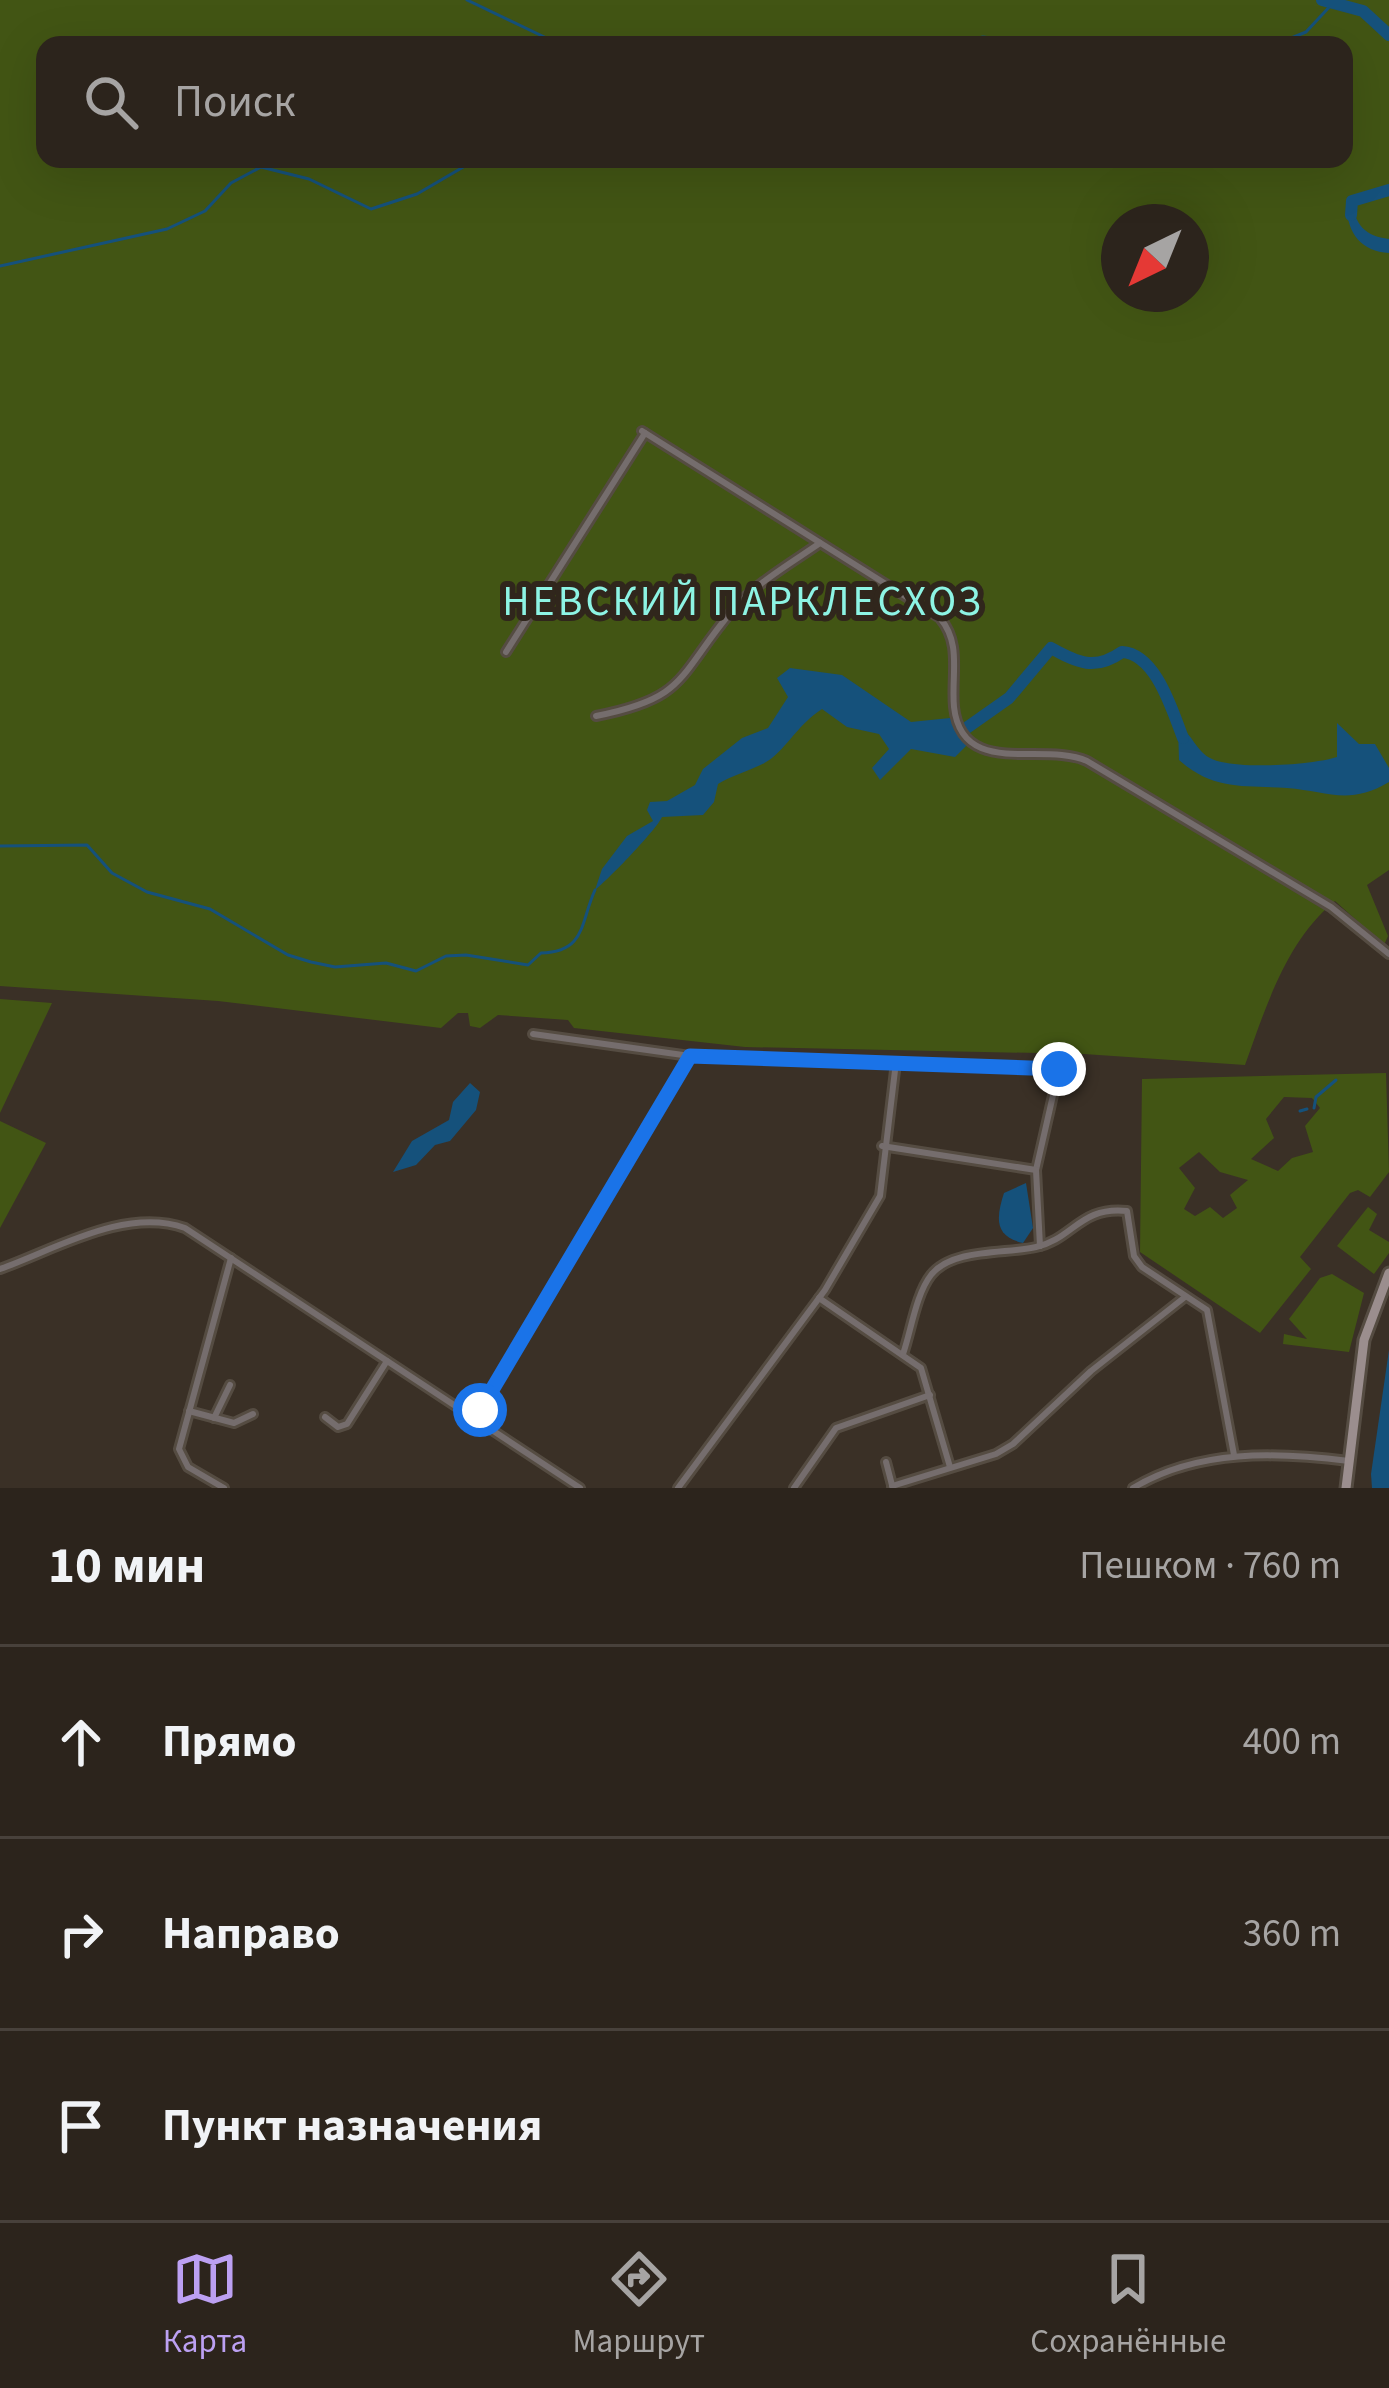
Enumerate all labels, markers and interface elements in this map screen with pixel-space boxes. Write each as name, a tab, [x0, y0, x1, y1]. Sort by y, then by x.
search box	[36, 36, 1353, 168]
icon: search	[78, 69, 144, 135]
text: Поиск	[174, 70, 296, 134]
north arrow	[1101, 204, 1209, 312]
district label: НЕВСКИЙ ПАРКЛЕСХОЗ	[502, 572, 984, 632]
route end	[1032, 1042, 1086, 1096]
route start	[453, 1383, 507, 1437]
text: 10 мин	[48, 1530, 205, 1602]
text: Пешком · 760 m	[1079, 1538, 1341, 1594]
icon: ahead	[48, 1709, 114, 1775]
text: Прямо	[162, 1710, 296, 1774]
text: 400 m	[1243, 1714, 1341, 1770]
icon: right	[48, 1901, 114, 1967]
text: Направо	[162, 1902, 340, 1966]
text: 360 m	[1243, 1906, 1341, 1962]
icon: arrive	[48, 2093, 114, 2159]
text: Пункт назначения	[162, 2094, 542, 2158]
tab: Карта	[163, 2246, 247, 2365]
tab: Маршрут	[573, 2246, 705, 2365]
tab: Сохранённые	[1030, 2246, 1226, 2365]

